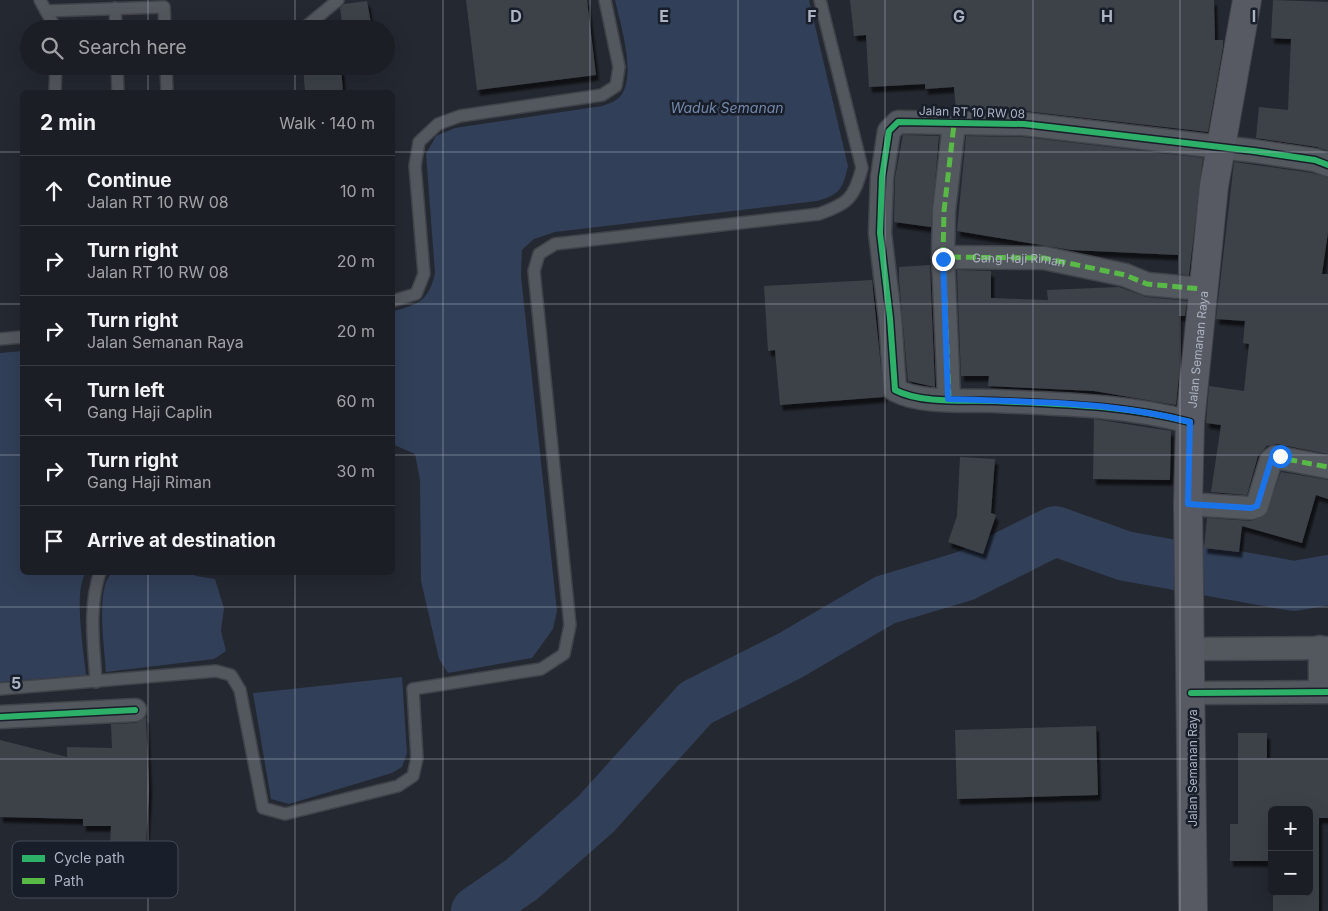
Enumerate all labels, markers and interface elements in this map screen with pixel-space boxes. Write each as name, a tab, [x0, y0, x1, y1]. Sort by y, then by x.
text: D	[510, 6, 522, 26]
text: E	[659, 6, 669, 26]
text: F	[807, 6, 817, 26]
text: G	[953, 6, 965, 26]
text: H	[1101, 6, 1113, 26]
text: I	[1252, 6, 1256, 26]
search box	[20, 20, 395, 75]
icon: search	[38, 34, 66, 62]
text: Search here	[78, 36, 187, 59]
water label: Waduk Semanan	[670, 99, 784, 116]
street label: Jalan RT 10 RW 08	[919, 103, 1025, 121]
text: 2 min	[40, 110, 96, 135]
text: Walk · 140 m	[279, 113, 375, 133]
text: Continue	[87, 169, 172, 192]
icon: ahead	[40, 177, 68, 205]
text: 10 m	[340, 181, 375, 201]
text: Jalan RT 10 RW 08	[87, 192, 229, 212]
text: Turn right	[87, 239, 178, 262]
icon: right	[40, 247, 68, 275]
route end	[932, 248, 955, 271]
street label: Gang Haji Riman	[972, 250, 1067, 270]
text: 20 m	[337, 251, 375, 271]
text: Jalan RT 10 RW 08	[87, 262, 229, 282]
street label: Jalan Semanan Raya	[1184, 290, 1211, 409]
text: Turn right	[87, 309, 178, 332]
icon: right	[40, 317, 68, 345]
text: 20 m	[337, 321, 375, 341]
text: Jalan Semanan Raya	[87, 332, 244, 352]
text: Turn left	[87, 379, 165, 402]
icon: left	[40, 387, 68, 415]
text: 60 m	[336, 391, 375, 411]
text: Gang Haji Caplin	[87, 402, 212, 422]
route start	[1269, 445, 1292, 468]
text: Turn right	[87, 449, 178, 472]
icon: right	[40, 457, 68, 485]
text: 30 m	[337, 461, 375, 481]
text: Gang Haji Riman	[87, 472, 211, 492]
icon: arrive	[40, 527, 68, 555]
text: Arrive at destination	[87, 529, 276, 552]
text: 5	[11, 673, 21, 693]
street label: Jalan Semanan Raya	[1185, 709, 1200, 827]
map controls	[1268, 806, 1313, 896]
button: +	[1268, 806, 1313, 851]
legend	[12, 841, 178, 898]
text: Cycle path	[54, 849, 125, 866]
button: −	[1268, 851, 1313, 896]
text: Path	[54, 872, 84, 889]

